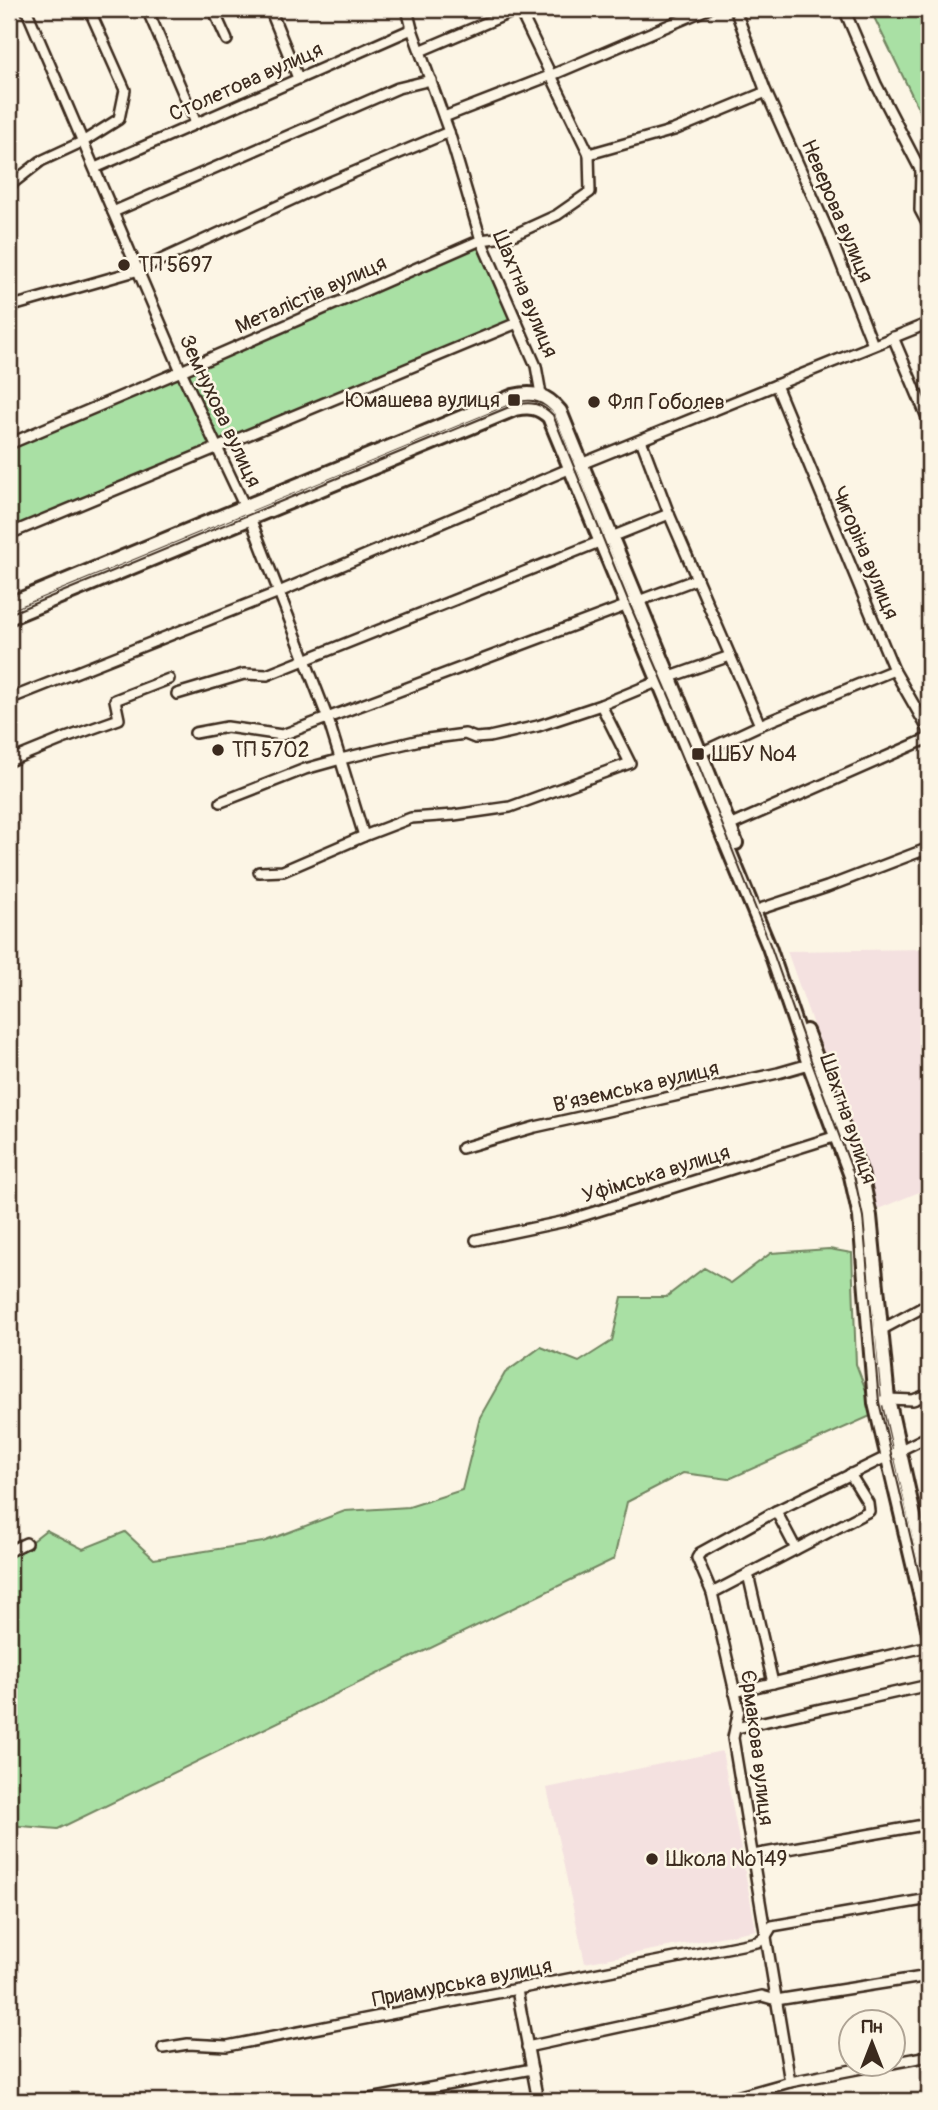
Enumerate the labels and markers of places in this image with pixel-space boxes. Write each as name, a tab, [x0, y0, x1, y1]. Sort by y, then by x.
place label: ТП 5697	[138, 252, 212, 279]
marker: ТП 5697	[116, 257, 132, 273]
place label: Юмашева вулиця	[346, 387, 500, 414]
place label: Флп Гоболев	[608, 389, 725, 416]
marker: Юмашева вулиця	[506, 392, 522, 408]
marker: Флп Гоболев	[586, 394, 602, 410]
place label: ТП 5702	[232, 737, 309, 764]
place label: ШБУ №4	[712, 741, 797, 768]
marker: ТП 5702	[210, 742, 226, 758]
marker: ШБУ №4	[690, 746, 706, 762]
place label: Школа №149	[666, 1846, 787, 1873]
marker: Школа №149	[644, 1851, 660, 1867]

